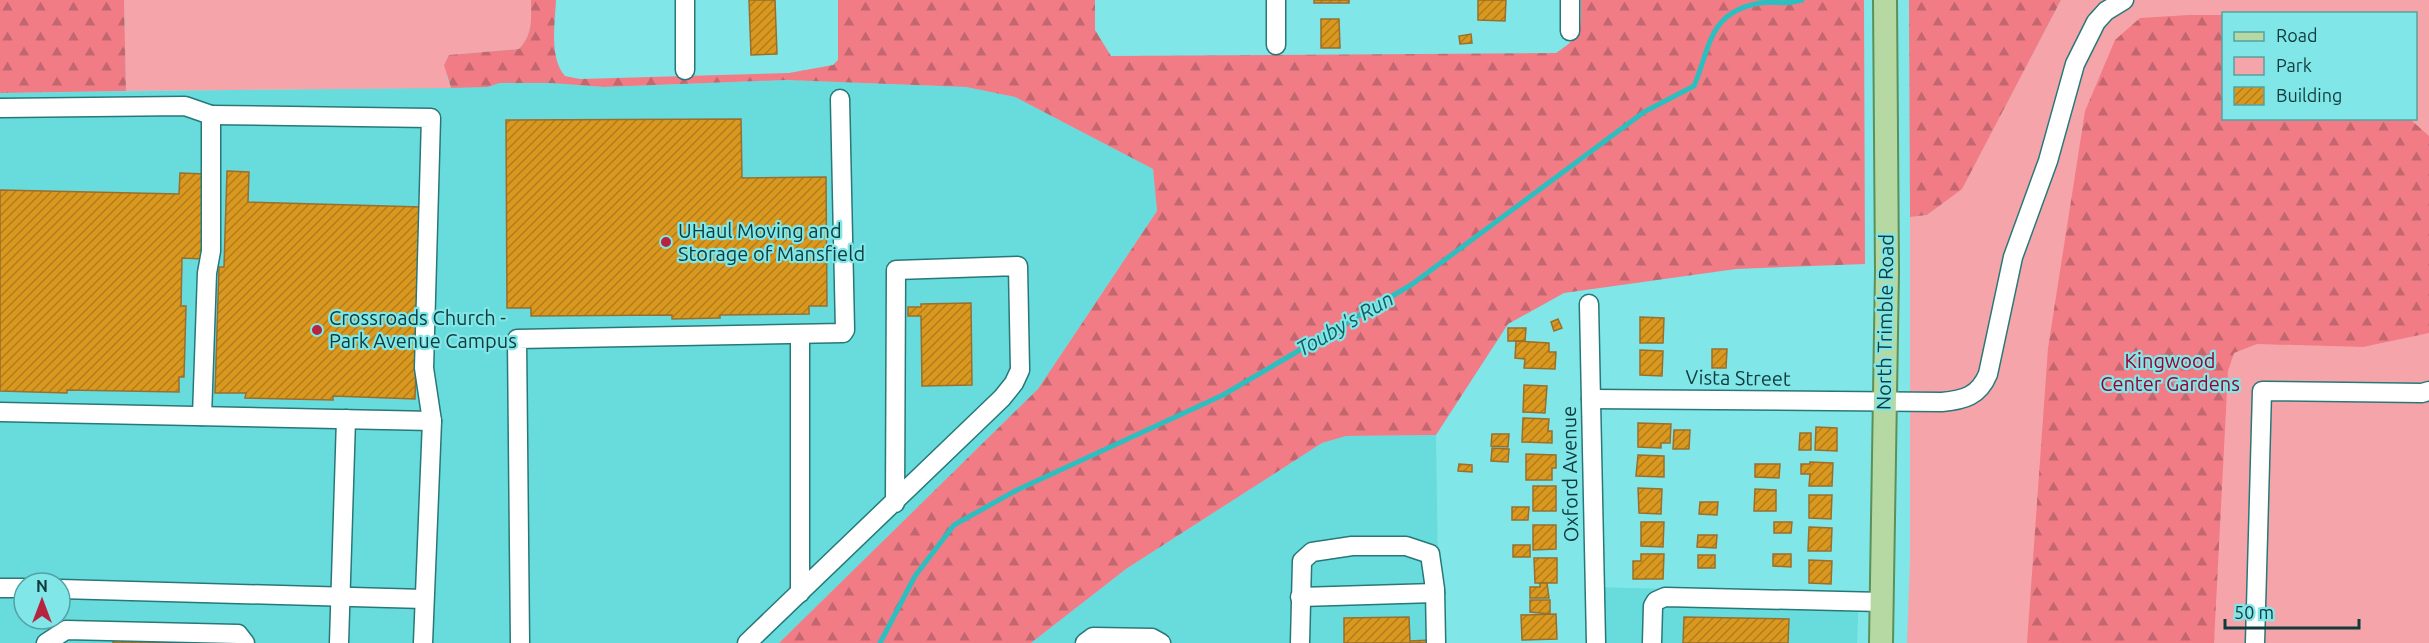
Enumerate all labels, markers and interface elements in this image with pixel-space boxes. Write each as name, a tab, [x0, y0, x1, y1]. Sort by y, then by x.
legend	[2222, 12, 2417, 120]
text: Road	[2276, 25, 2318, 45]
text: Park	[2276, 55, 2312, 75]
text: Building	[2276, 85, 2342, 105]
place label: UHaul Moving and Storage of Mansfield	[678, 219, 865, 265]
street label: North Trimble Road	[1871, 234, 1898, 410]
marker: UHaul Moving and Storage of Mansfield	[659, 235, 673, 249]
water label: Touby's Run	[1292, 286, 1397, 361]
place label: Crossroads Church - Park Avenue Campus	[329, 306, 517, 352]
marker: Crossroads Church - Park Avenue Campus	[310, 323, 324, 337]
park label: Kingwood Center Gardens	[2100, 349, 2240, 395]
street label: Vista Street	[1685, 365, 1791, 390]
street label: Oxford Avenue	[1557, 406, 1582, 542]
north arrow	[12, 571, 72, 631]
text: N	[36, 577, 48, 595]
scale bar	[2225, 592, 2358, 630]
text: 50 m	[2234, 602, 2274, 622]

